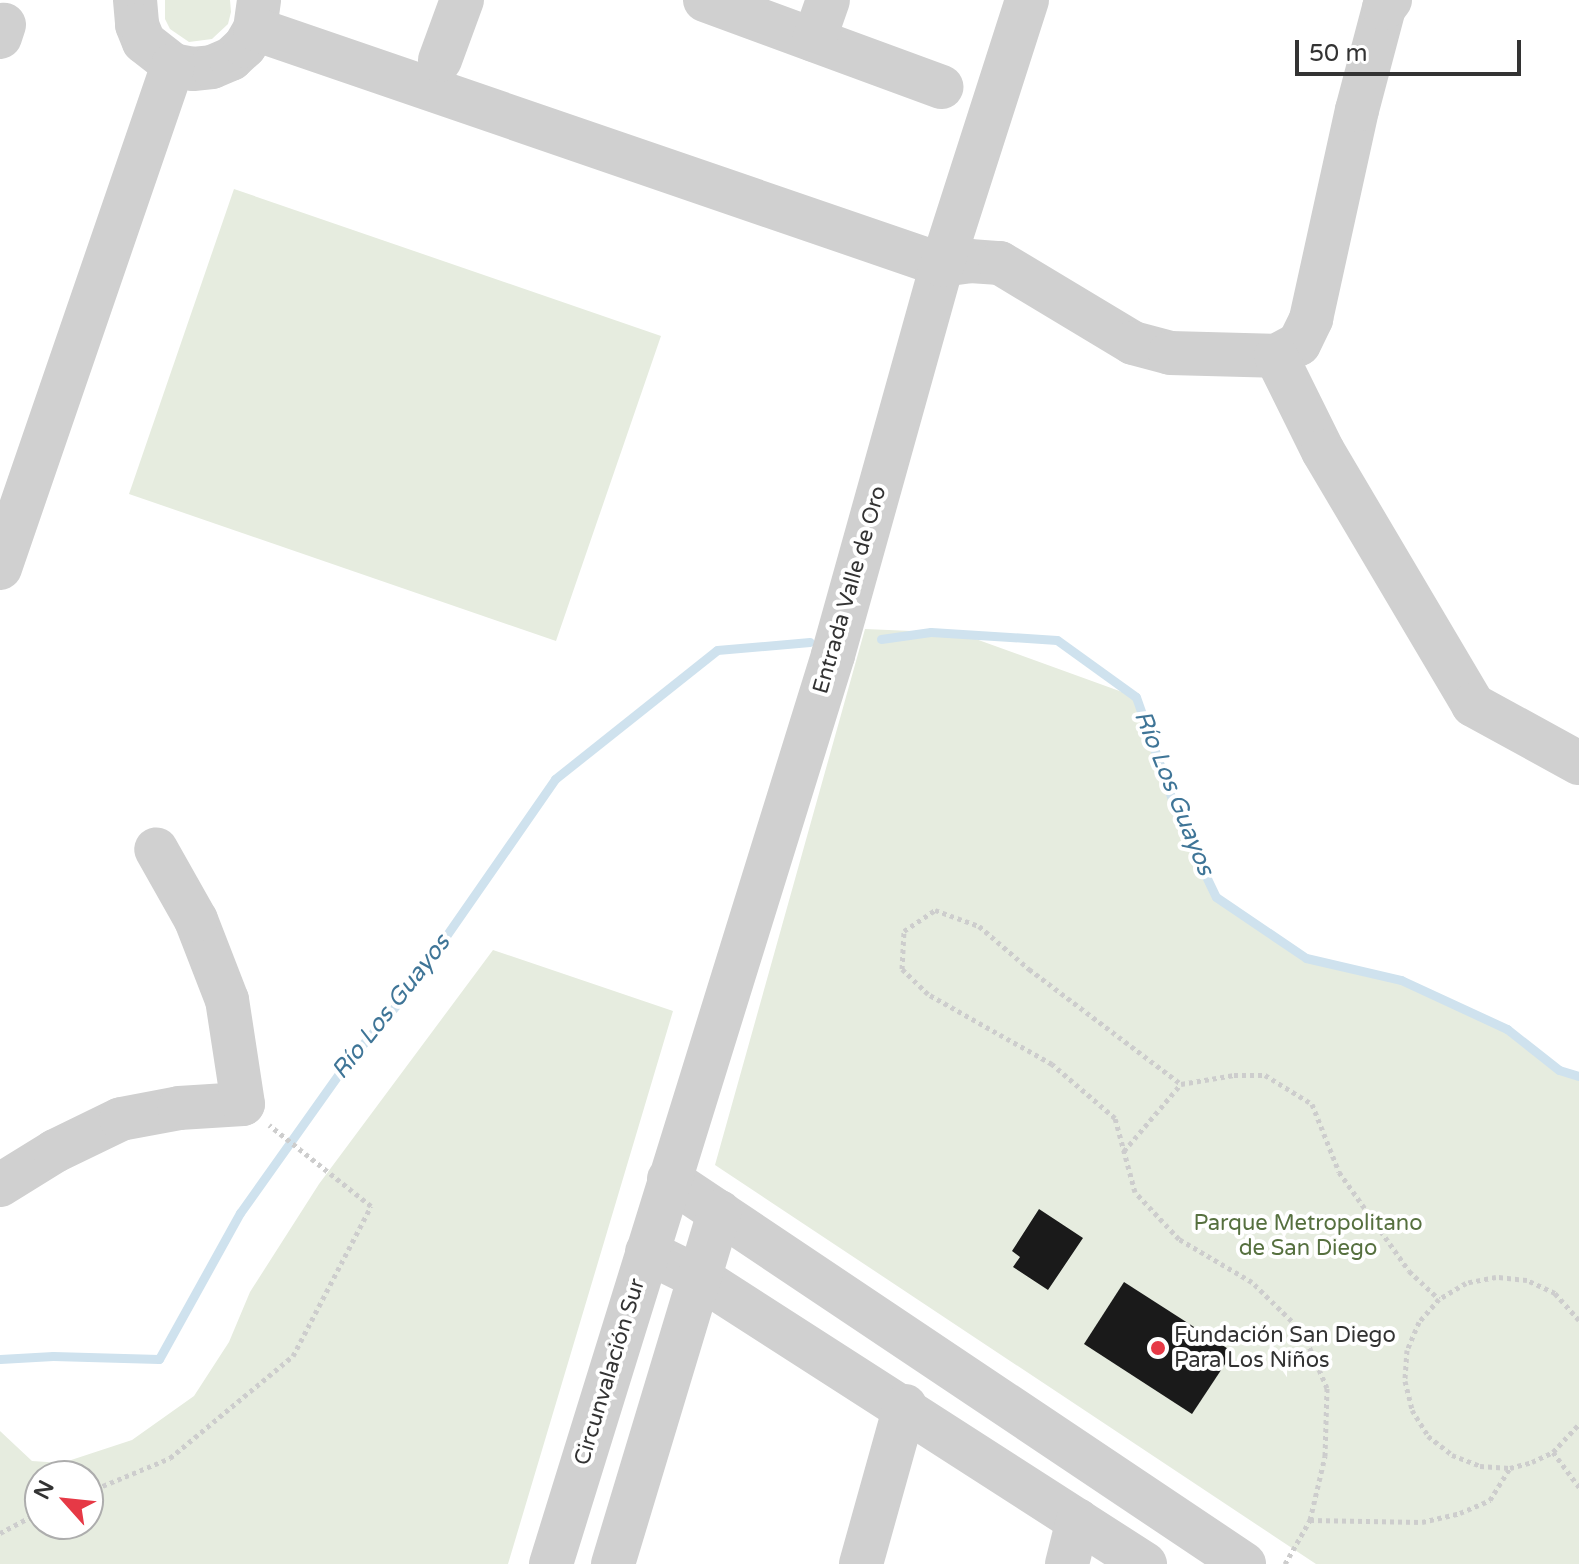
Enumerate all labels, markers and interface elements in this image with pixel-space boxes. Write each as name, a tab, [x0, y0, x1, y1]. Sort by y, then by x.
scale bar	[1299, 24, 1525, 74]
text: 50 m	[1309, 39, 1367, 68]
street label: Entrada Valle de Oro	[808, 483, 892, 697]
water label: Río Los Guayos	[1128, 706, 1220, 880]
water label: Río Los Guayos	[326, 929, 456, 1085]
park label: Parque Metropolitano de San Diego	[1193, 1210, 1423, 1262]
street label: Circunvalación Sur	[569, 1275, 651, 1469]
place label: Fundación San Diego Para Los Niños	[1174, 1322, 1396, 1374]
marker: Fundación San Diego Para Los Niños	[1149, 1339, 1167, 1357]
north arrow	[24, 1460, 104, 1540]
text: N	[29, 1476, 60, 1504]

